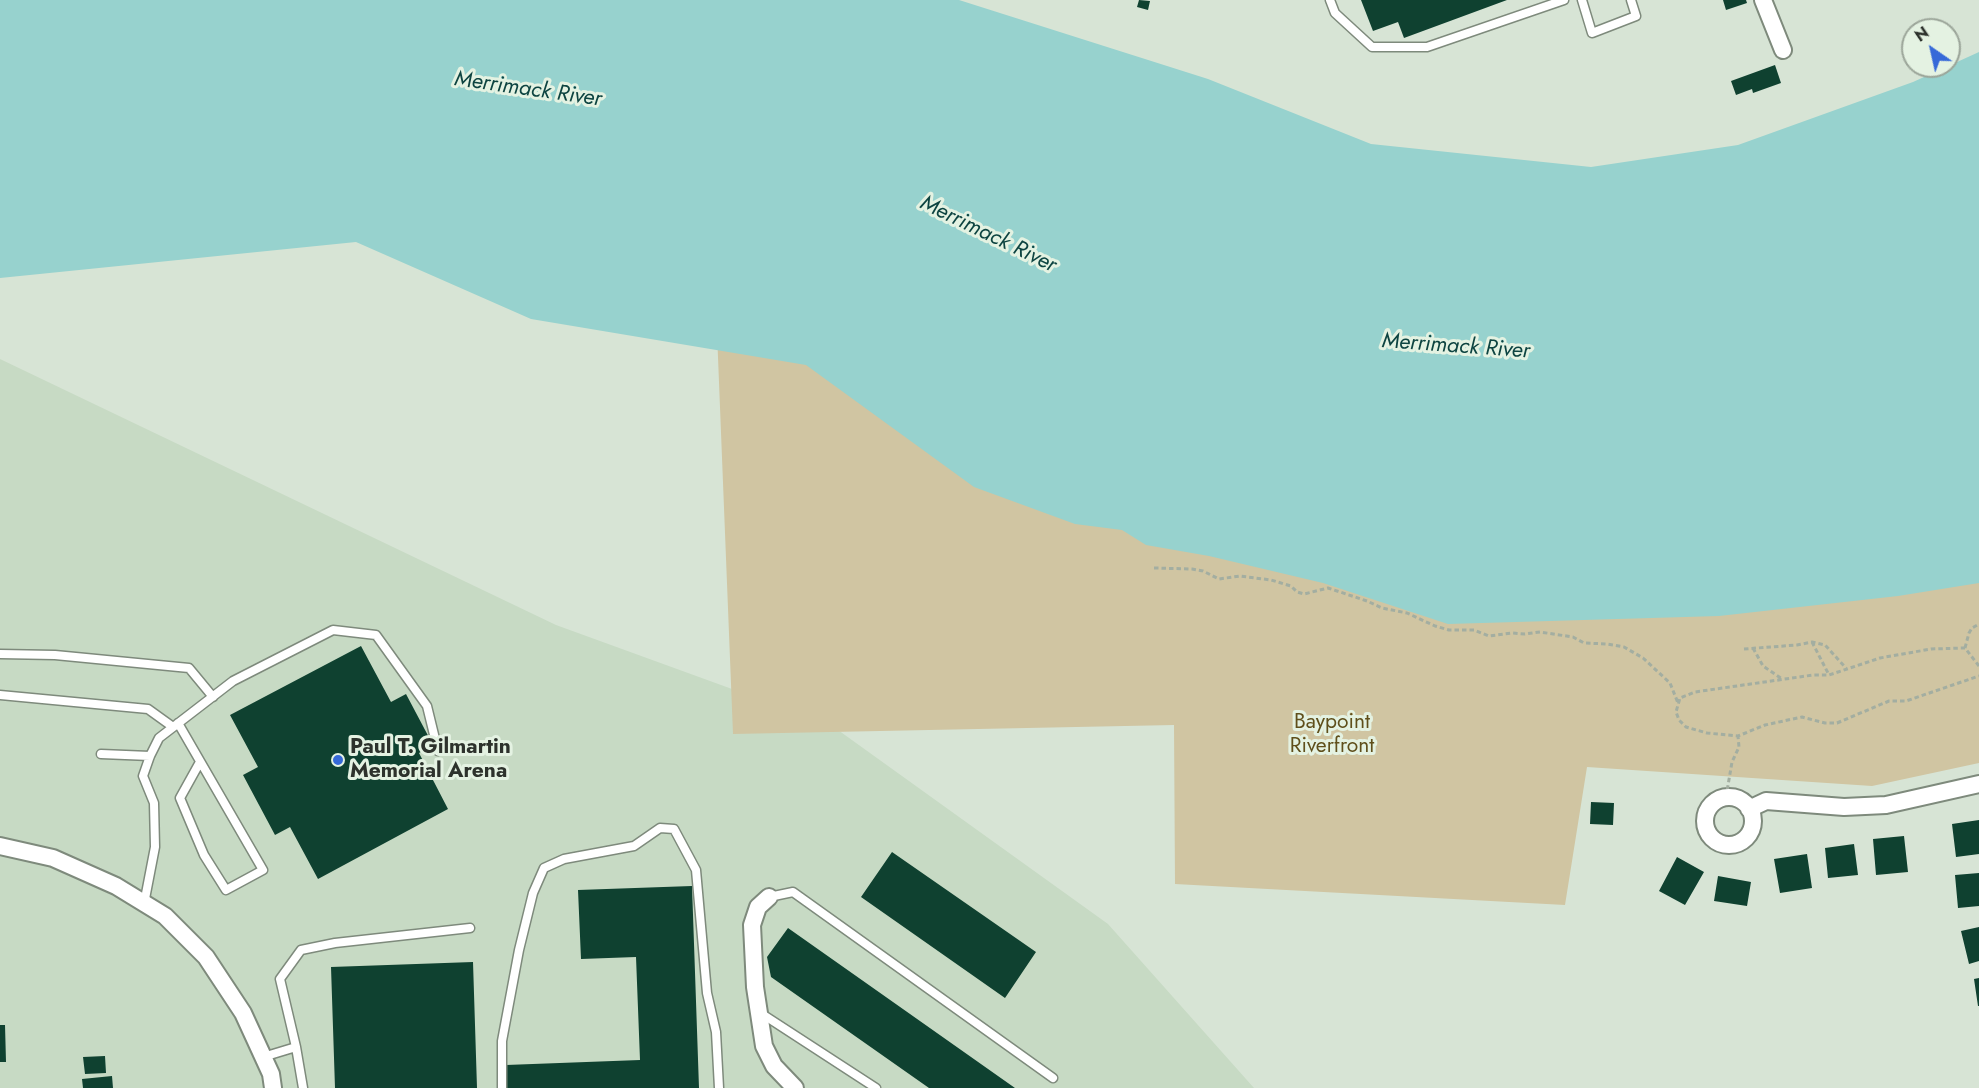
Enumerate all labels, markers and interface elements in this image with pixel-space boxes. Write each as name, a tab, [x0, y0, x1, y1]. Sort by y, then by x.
north arrow	[1901, 18, 1961, 78]
text: N	[1910, 21, 1933, 47]
water label: Merrimack River	[453, 67, 603, 113]
water label: Merrimack River	[916, 191, 1060, 279]
water label: Merrimack River	[1381, 329, 1531, 365]
park label: Baypoint Riverfront	[1290, 710, 1374, 760]
place label: Paul T. Gilmartin Memorial Arena	[350, 735, 511, 785]
marker: Paul T. Gilmartin Memorial Arena	[331, 753, 345, 767]

